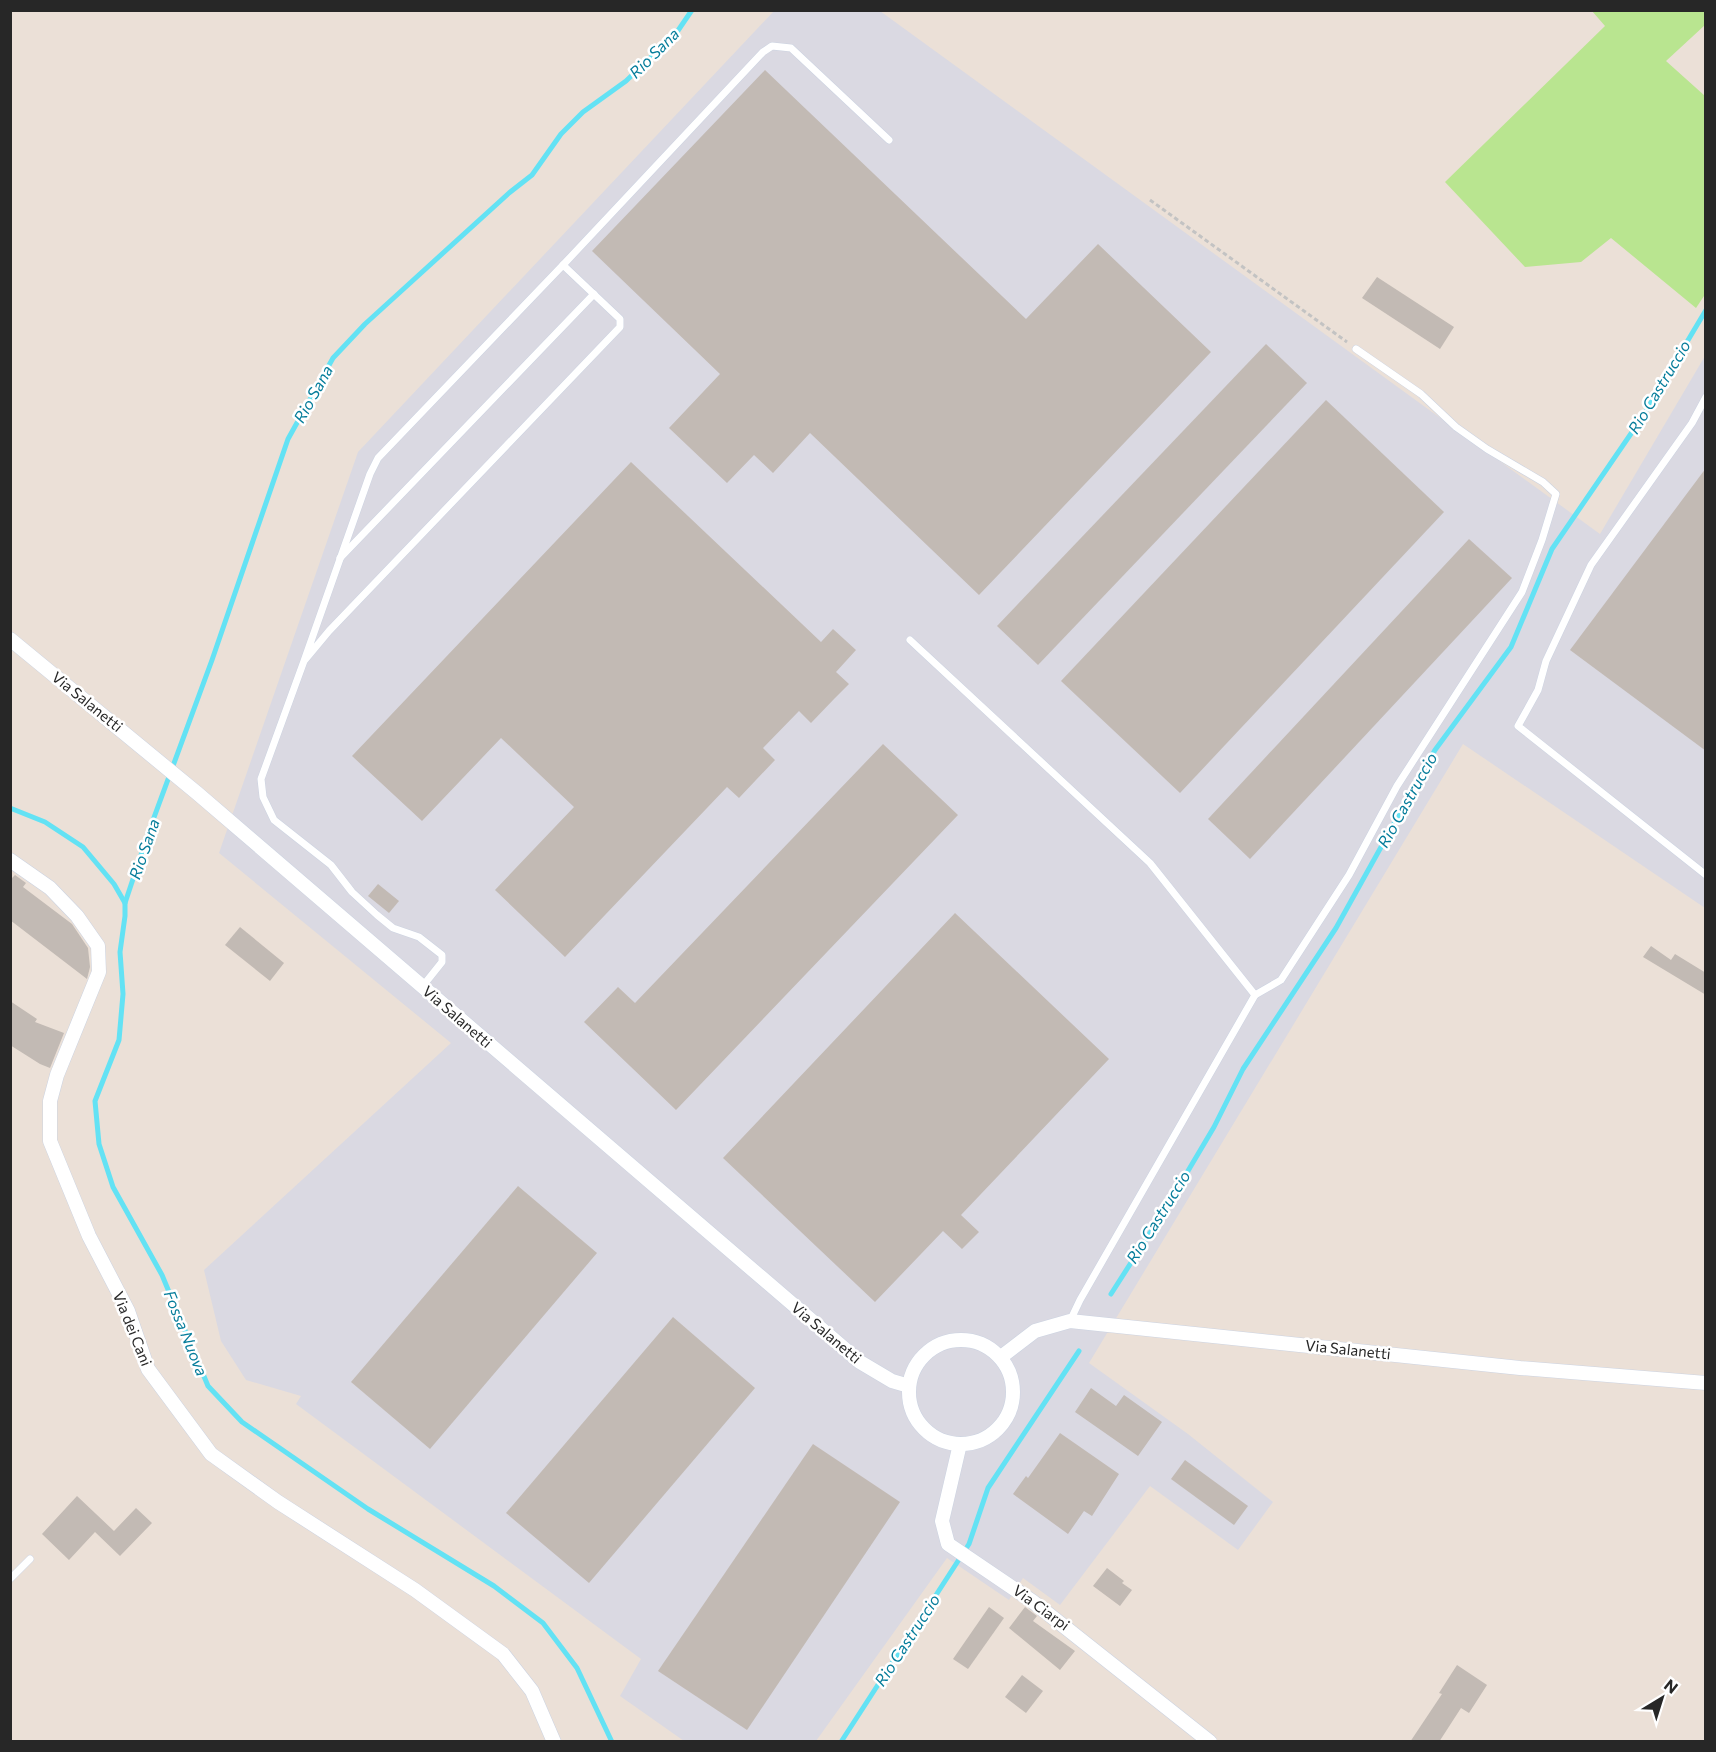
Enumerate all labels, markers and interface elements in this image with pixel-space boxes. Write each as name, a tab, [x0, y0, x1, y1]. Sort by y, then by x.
water label: Rio Sana	[625, 24, 683, 82]
water label: Rio Castruccio	[1623, 337, 1694, 437]
water label: Rio Sana	[289, 362, 336, 426]
street label: Via Salanetti	[49, 667, 127, 735]
water label: Rio Castruccio	[1373, 749, 1440, 850]
water label: Rio Sana	[124, 816, 163, 882]
street label: Via Salanetti	[419, 981, 496, 1051]
water label: Rio Castruccio	[1122, 1167, 1194, 1266]
water label: Fossa Nuova	[161, 1287, 212, 1378]
street label: Via dei Cani	[110, 1289, 156, 1369]
street label: Via Salanetti	[788, 1298, 865, 1367]
street label: Via Salanetti	[1305, 1336, 1392, 1362]
street label: Via Ciarpi	[1010, 1581, 1073, 1634]
water label: Rio Castruccio	[870, 1590, 943, 1689]
north arrow	[1632, 1668, 1692, 1728]
text: N	[1661, 1675, 1682, 1697]

